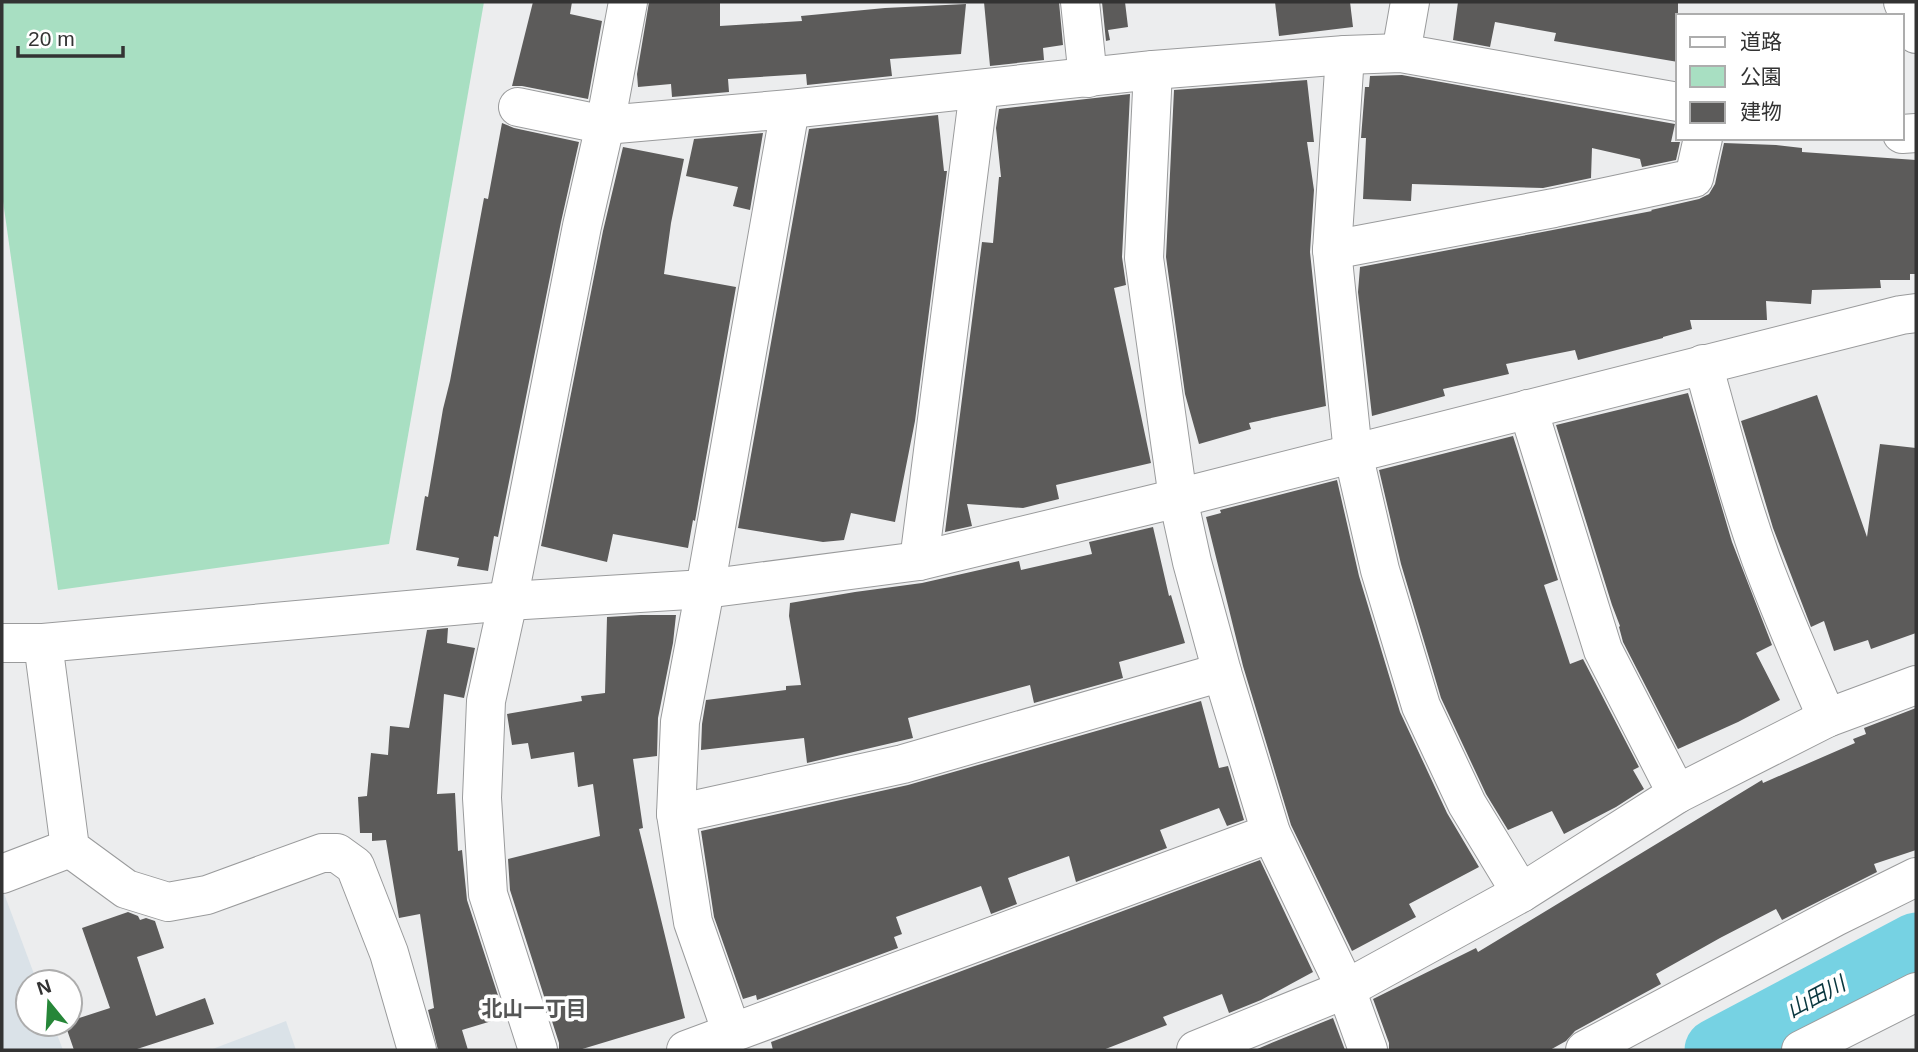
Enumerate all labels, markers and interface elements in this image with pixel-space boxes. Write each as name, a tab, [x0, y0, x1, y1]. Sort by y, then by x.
scale bar	[18, 14, 122, 58]
legend	[1676, 14, 1904, 140]
text: 20 m	[28, 27, 75, 50]
text: 道路	[1740, 30, 1782, 53]
text: 公園	[1740, 65, 1782, 88]
text: 建物	[1740, 100, 1782, 123]
north arrow	[14, 968, 84, 1038]
water label: 山田川	[1783, 971, 1851, 1022]
text: N	[34, 975, 54, 999]
district label: 北山一丁目	[482, 997, 587, 1020]

